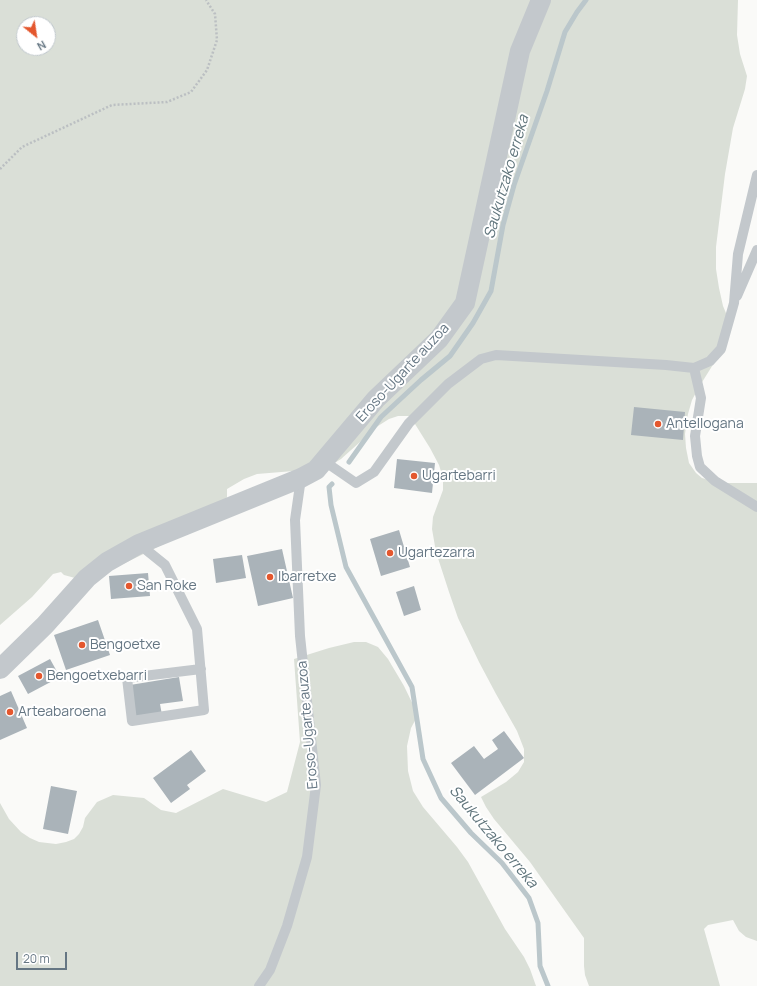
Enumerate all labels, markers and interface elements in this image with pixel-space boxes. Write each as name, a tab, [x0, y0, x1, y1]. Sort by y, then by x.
north arrow	[16, 16, 56, 56]
text: N	[35, 37, 49, 54]
water label: Saukutzako erreka	[481, 113, 533, 241]
street label: Eroso-Ugarte auzoa	[353, 320, 453, 426]
place label: Antellogana	[666, 416, 744, 432]
marker: Antellogana	[653, 419, 663, 429]
place label: Ugartebarri	[422, 468, 496, 484]
marker: Ugartebarri	[409, 471, 419, 481]
place label: Ugartezarra	[398, 545, 475, 561]
marker: Ugartezarra	[385, 548, 395, 558]
place label: Ibarretxe	[278, 569, 336, 585]
marker: Ibarretxe	[265, 572, 275, 582]
place label: San Roke	[137, 578, 197, 594]
marker: San Roke	[124, 581, 134, 591]
place label: Bengoetxe	[90, 637, 161, 653]
marker: Bengoetxe	[77, 640, 87, 650]
street label: Eroso-Ugarte auzoa	[294, 660, 322, 790]
place label: Bengoetxebarri	[47, 668, 147, 684]
marker: Bengoetxebarri	[34, 671, 44, 681]
place label: Arteabaroena	[18, 704, 106, 720]
marker: Arteabaroena	[5, 707, 15, 717]
water label: Saukutzako erreka	[445, 782, 541, 892]
scale bar	[18, 944, 69, 970]
text: 20 m	[23, 950, 50, 967]

